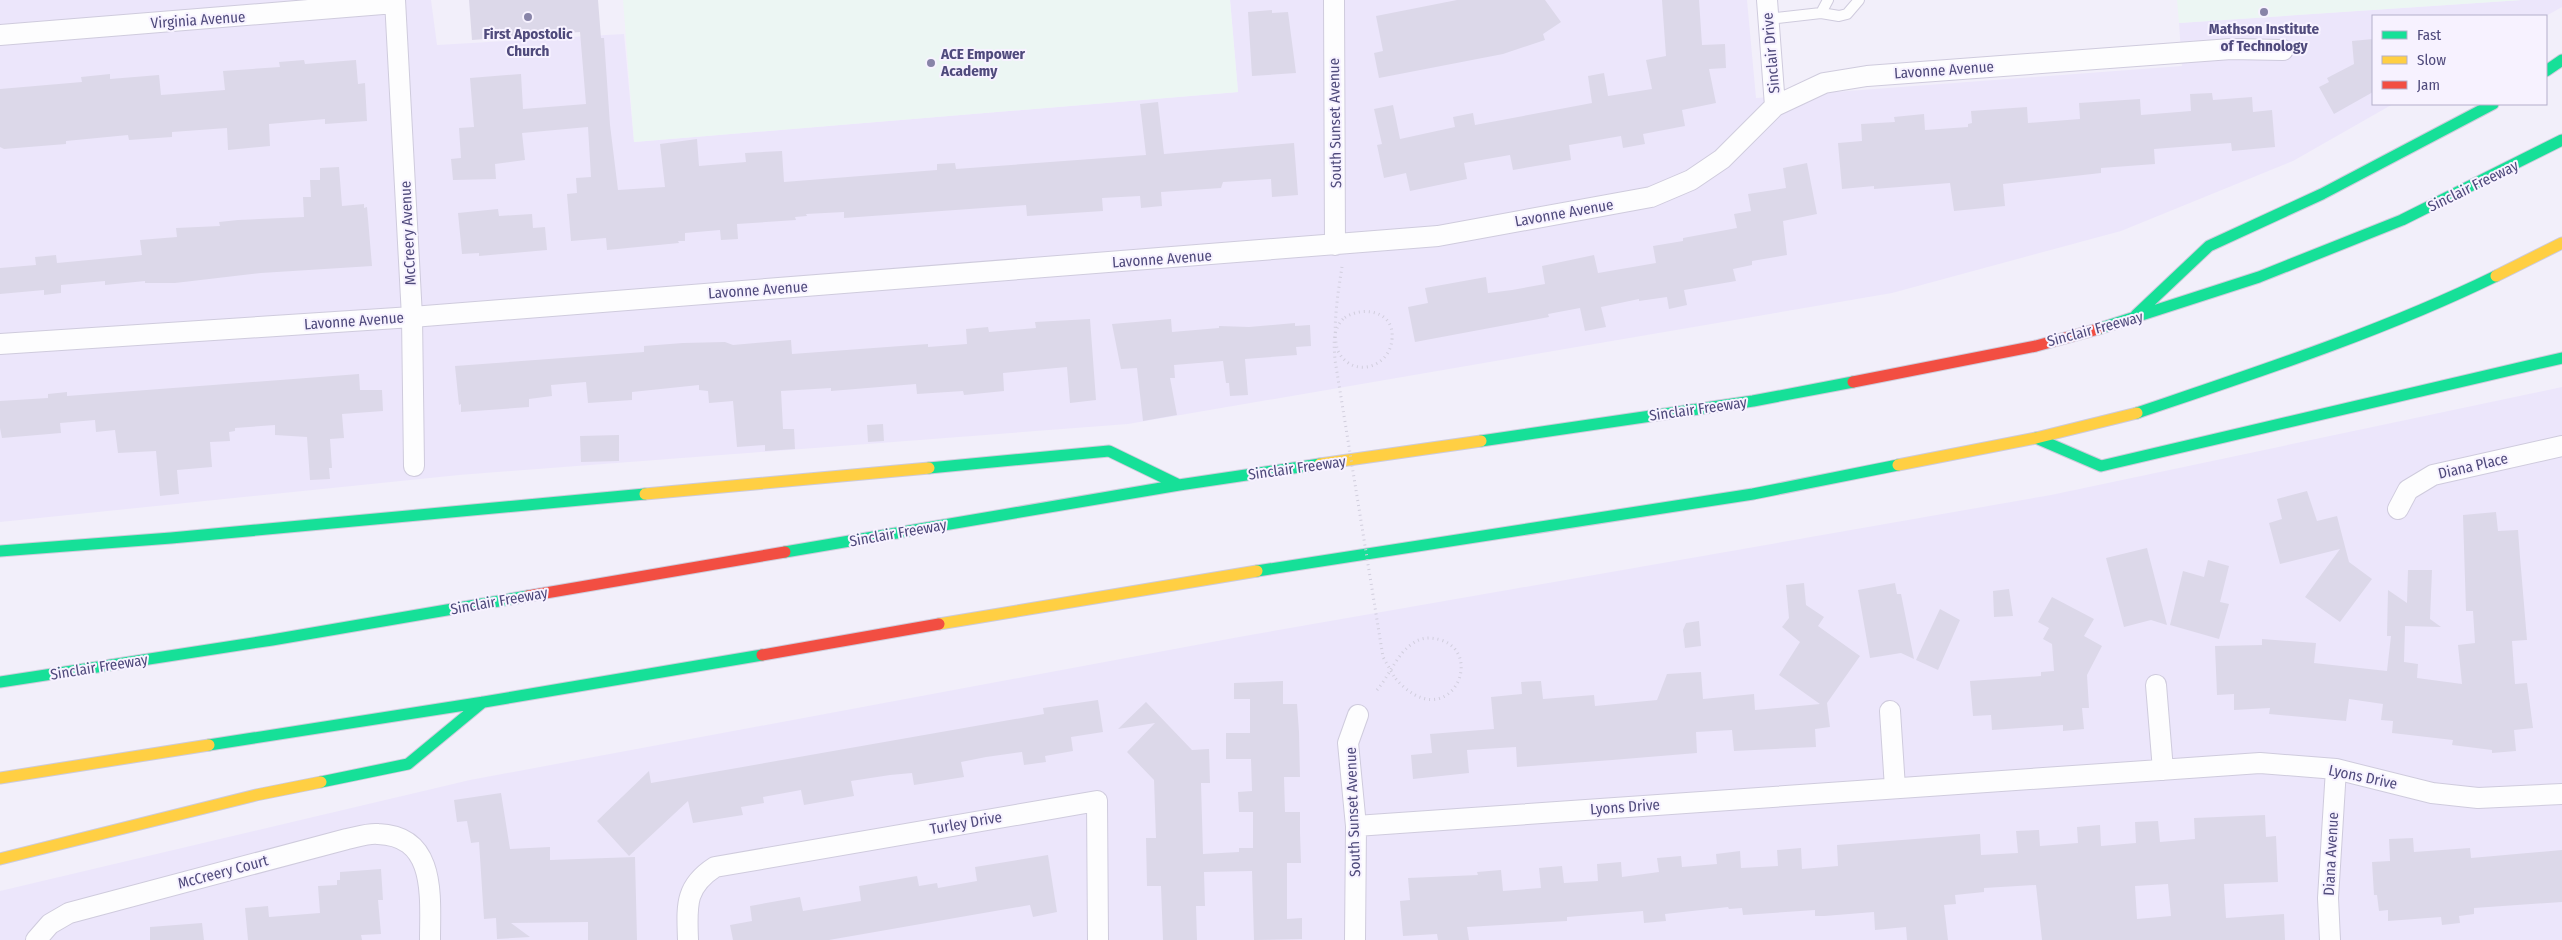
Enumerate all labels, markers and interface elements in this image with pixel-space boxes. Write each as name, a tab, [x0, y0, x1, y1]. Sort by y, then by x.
marker: Mathson Institute of Technology	[2258, 6, 2270, 18]
street label: Virginia Avenue	[150, 8, 246, 32]
marker: First Apostolic Church	[522, 11, 534, 23]
street label: Sinclair Drive	[1759, 12, 1783, 94]
legend	[2372, 15, 2547, 105]
place label: Mathson Institute of Technology	[2209, 20, 2320, 55]
place label: First Apostolic Church	[484, 25, 573, 60]
text: Fast	[2417, 26, 2441, 44]
place label: ACE Empower Academy	[940, 45, 1026, 80]
text: Slow	[2417, 51, 2446, 69]
marker: ACE Empower Academy	[925, 57, 937, 69]
street label: South Sunset Avenue	[1325, 58, 1345, 188]
street label: Lavonne Avenue	[1893, 58, 1995, 82]
text: Jam	[2417, 76, 2440, 94]
street label: Sinclair Freeway	[2425, 156, 2521, 216]
street label: McCreery Avenue	[396, 180, 420, 286]
street label: Lavonne Avenue	[1513, 195, 1615, 231]
street label: Lavonne Avenue	[1111, 247, 1213, 271]
street label: Lavonne Avenue	[707, 278, 809, 302]
street label: Sinclair Freeway	[2045, 307, 2145, 350]
street label: Lavonne Avenue	[303, 309, 405, 333]
street label: Sinclair Freeway	[1648, 393, 1748, 425]
street label: Diana Place	[2436, 449, 2510, 483]
street label: Sinclair Freeway	[1247, 452, 1347, 484]
street label: Sinclair Freeway	[848, 516, 948, 550]
street label: Sinclair Freeway	[449, 584, 549, 618]
street label: Sinclair Freeway	[49, 650, 149, 684]
street label: South Sunset Avenue	[1342, 747, 1364, 877]
street label: Lyons Drive	[2327, 761, 2399, 793]
street label: Lyons Drive	[1590, 796, 1660, 818]
street label: Turley Drive	[929, 808, 1003, 838]
street label: Diana Avenue	[2320, 812, 2342, 896]
street label: McCreery Court	[176, 851, 270, 893]

